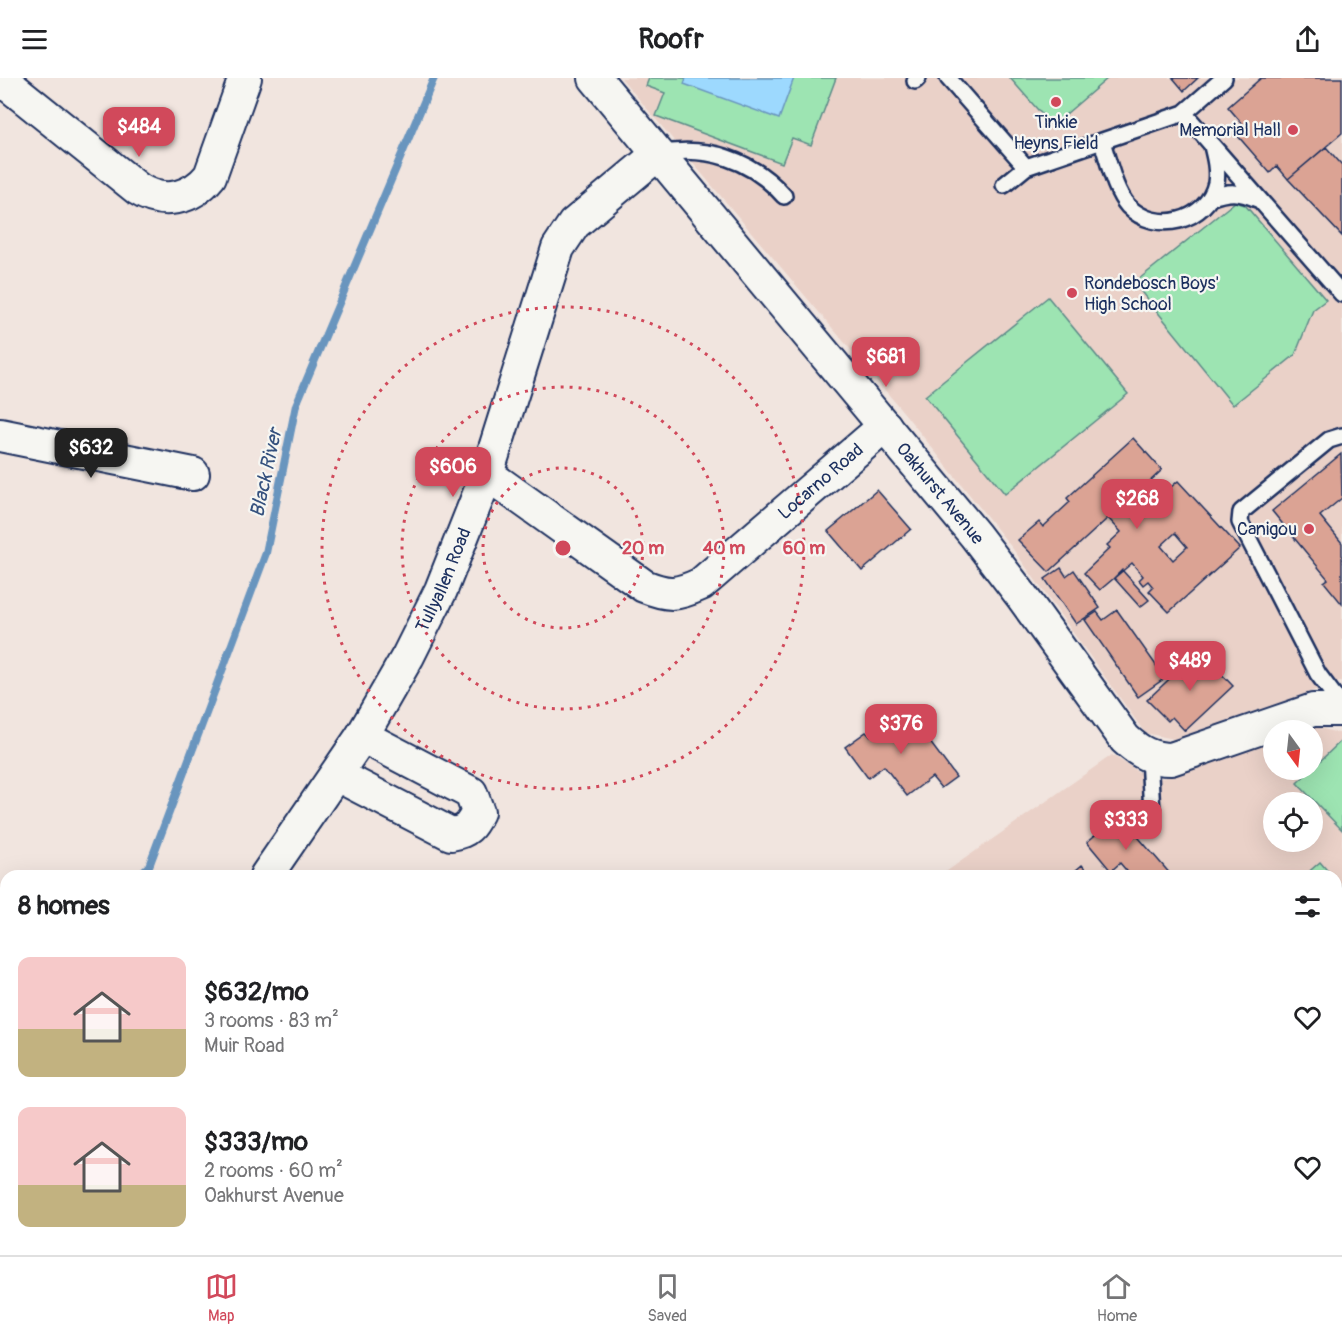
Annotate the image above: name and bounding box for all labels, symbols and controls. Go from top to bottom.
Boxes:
icon: menu [18,23,51,56]
text: Roofr [638,23,704,56]
icon: share [1291,23,1324,56]
marker: Tinkie Heyns Field [1049,95,1063,109]
pin: $484 [103,107,175,158]
place label: Tinkie Heyns Field [1013,111,1099,155]
text: $484 [117,114,161,139]
place label: Memorial Hall [1179,119,1281,142]
marker: Memorial Hall [1286,123,1300,137]
place label: Rondebosch Boys' High School [1084,272,1219,316]
marker: Rondebosch Boys' High School [1065,286,1079,300]
pin: $681 [850,337,922,388]
text: $681 [866,344,906,369]
water label: Black River [244,424,288,520]
pin: $632 [55,428,127,479]
text: $632 [69,435,113,460]
street label: Oakhurst Avenue [891,437,989,549]
street label: Locarno Road [773,438,868,524]
pin: $606 [417,447,489,498]
text: $606 [429,454,477,479]
pin: $268 [1101,479,1173,530]
text: $268 [1115,486,1159,511]
place label: Canigou [1237,518,1297,541]
marker: Canigou [1302,522,1316,536]
street label: Tullyallen Road [410,524,476,636]
text: 20 m [622,537,664,560]
text: 40 m [703,537,745,560]
text: 60 m [783,537,825,560]
centre of rings [553,538,573,558]
pin: $489 [1154,641,1226,692]
text: $489 [1169,648,1211,673]
pin: $376 [865,704,937,755]
text: $376 [879,711,923,736]
north arrow [1263,720,1323,780]
map controls [1263,720,1323,852]
button: locate [1263,792,1323,852]
pin: $333 [1090,800,1162,851]
text: $333 [1104,807,1148,832]
text: 8 homes [18,890,110,922]
icon: filters [1291,890,1324,923]
text: $632/mo [204,976,309,1008]
icon: home [66,981,138,1053]
icon: heart [1291,1001,1324,1034]
text: 3 rooms · 83 m² [204,1008,339,1033]
text: Muir Road [204,1033,285,1058]
text: $333/mo [204,1126,308,1158]
icon: home [66,1131,138,1203]
icon: heart [1291,1151,1324,1184]
text: 2 rooms · 60 m² [204,1158,343,1183]
text: Oakhurst Avenue [204,1183,344,1208]
tab: Map [205,1270,238,1326]
tab: Saved [647,1270,687,1326]
tab: Home [1097,1270,1137,1326]

